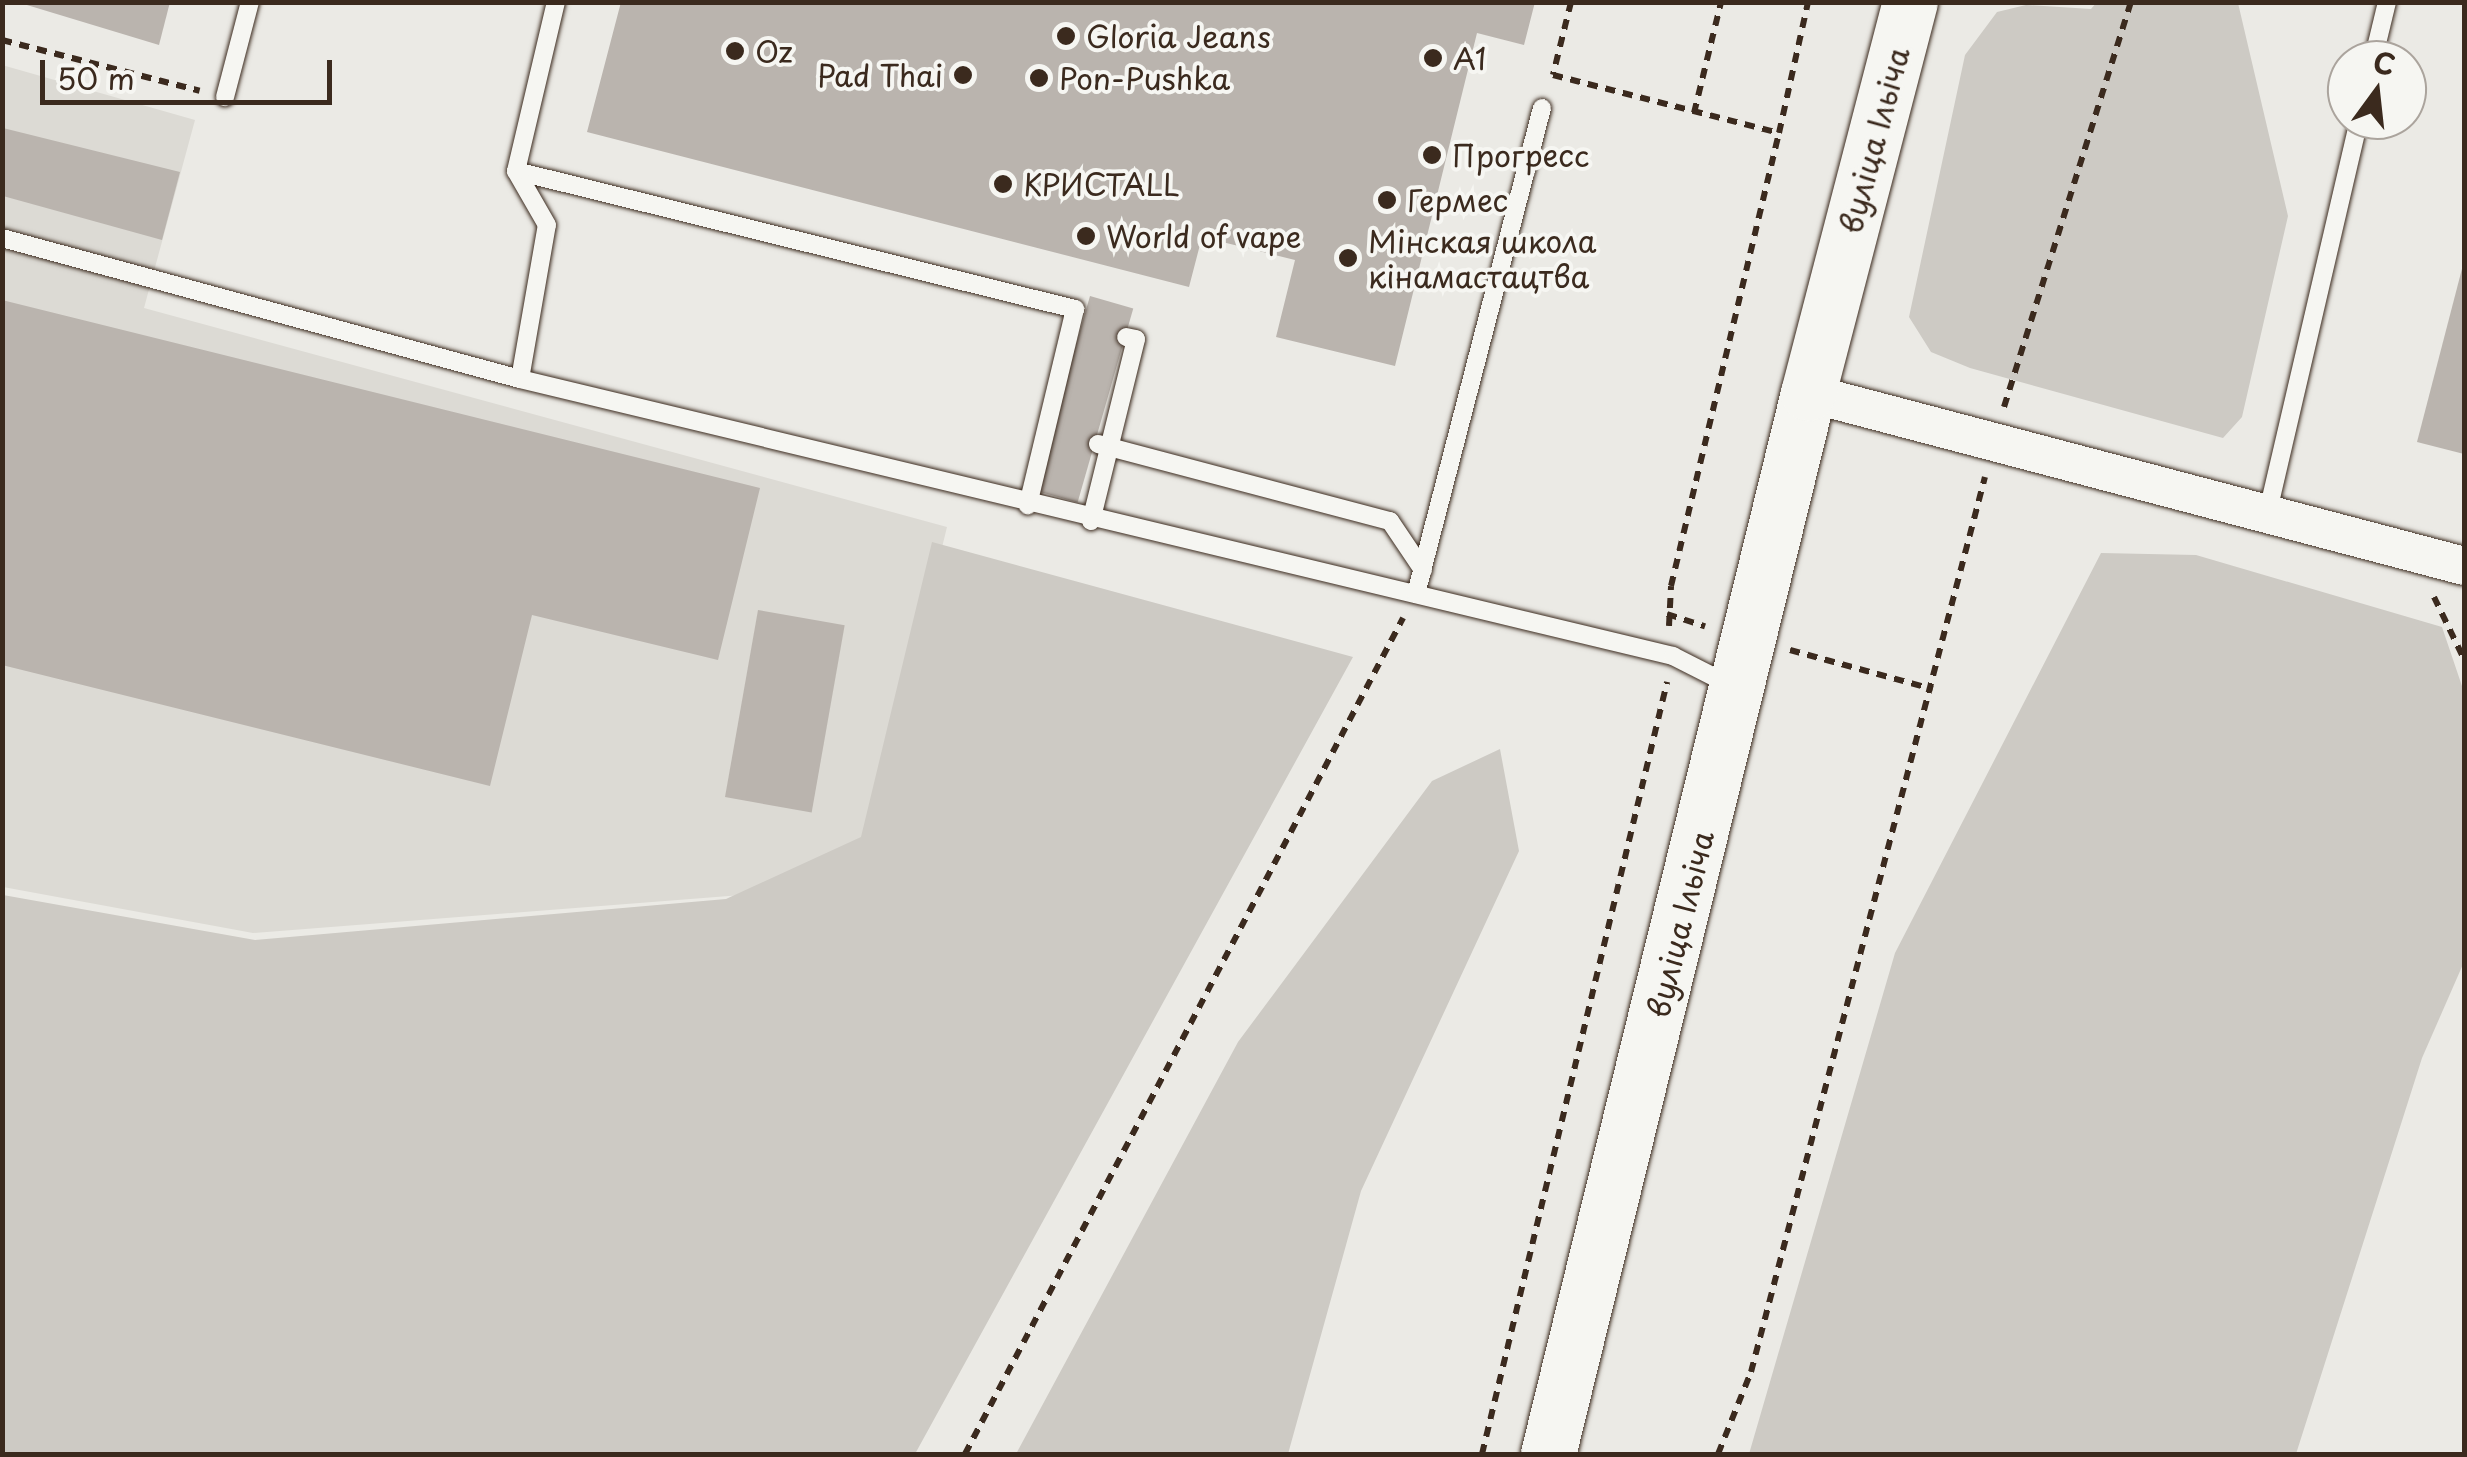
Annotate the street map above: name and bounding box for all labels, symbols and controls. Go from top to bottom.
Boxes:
place label: Gloria Jeans [1086,18,1268,54]
marker: Gloria Jeans [1055,25,1077,47]
place label: Oz [755,33,793,69]
text: С [2369,39,2400,86]
scale bar [45,40,338,102]
marker: Oz [724,40,746,62]
place label: A1 [1453,40,1486,76]
north arrow [2327,40,2427,140]
street label: вуліца Ільіча [1832,43,1916,237]
marker: A1 [1422,47,1444,69]
text: 50 m [57,55,135,100]
place label: Pad Thai [817,57,943,93]
place label: Pon-Pushka [1059,60,1230,96]
marker: Pad Thai [952,64,974,86]
marker: Pon-Pushka [1028,67,1050,89]
place label: Прогресс [1452,137,1590,173]
marker: Прогресс [1421,144,1443,166]
place label: КРИСТАLL [1023,166,1180,202]
marker: КРИСТАLL [992,173,1014,195]
place label: Гермес [1407,182,1508,218]
marker: Гермес [1376,189,1398,211]
place label: World of vape [1106,218,1306,254]
place label: Мінская школа кінамастацтва [1368,223,1597,294]
marker: World of vape [1075,225,1097,247]
marker: Мінская школа кінамастацтва [1337,247,1359,269]
street label: вуліца Ільіча [1639,827,1721,1021]

